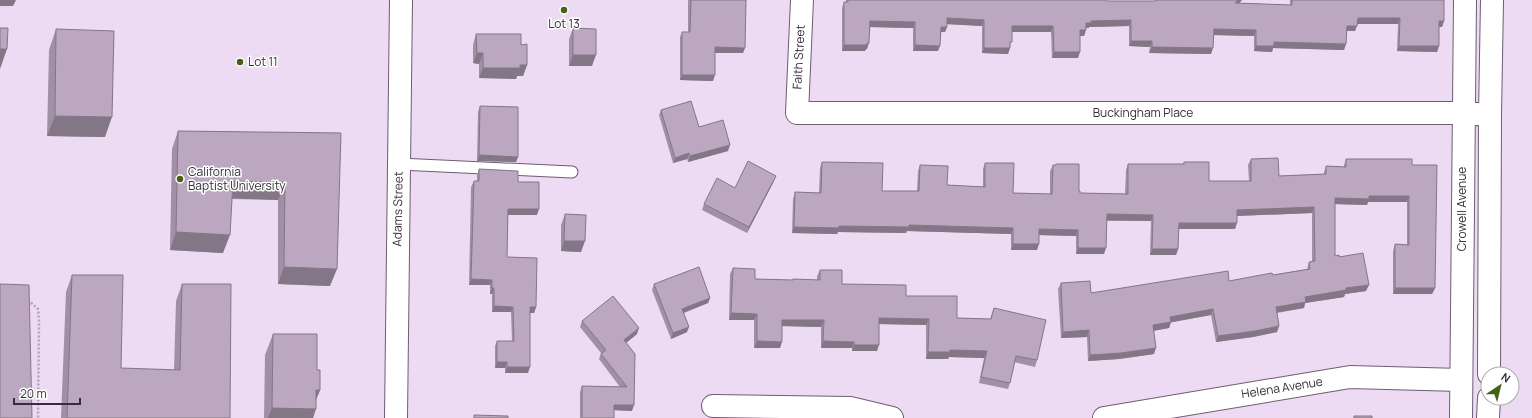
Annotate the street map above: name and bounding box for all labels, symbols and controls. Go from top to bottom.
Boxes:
marker: Lot 13 [559,5,569,15]
place label: Lot 13 [548,15,580,32]
street label: Faith Street [788,24,809,90]
place label: Lot 11 [248,53,278,70]
marker: Lot 11 [235,57,245,67]
street label: Buckingham Place [1093,104,1193,121]
place label: California Baptist University [188,163,286,194]
street label: Crowell Avenue [1453,167,1470,251]
street label: Adams Street [388,171,407,247]
marker: California Baptist University [175,174,185,184]
north arrow [1480,366,1520,406]
text: N [1498,369,1514,386]
street label: Helena Avenue [1240,373,1324,402]
scale bar [14,380,80,406]
text: 20 m [20,385,47,402]

